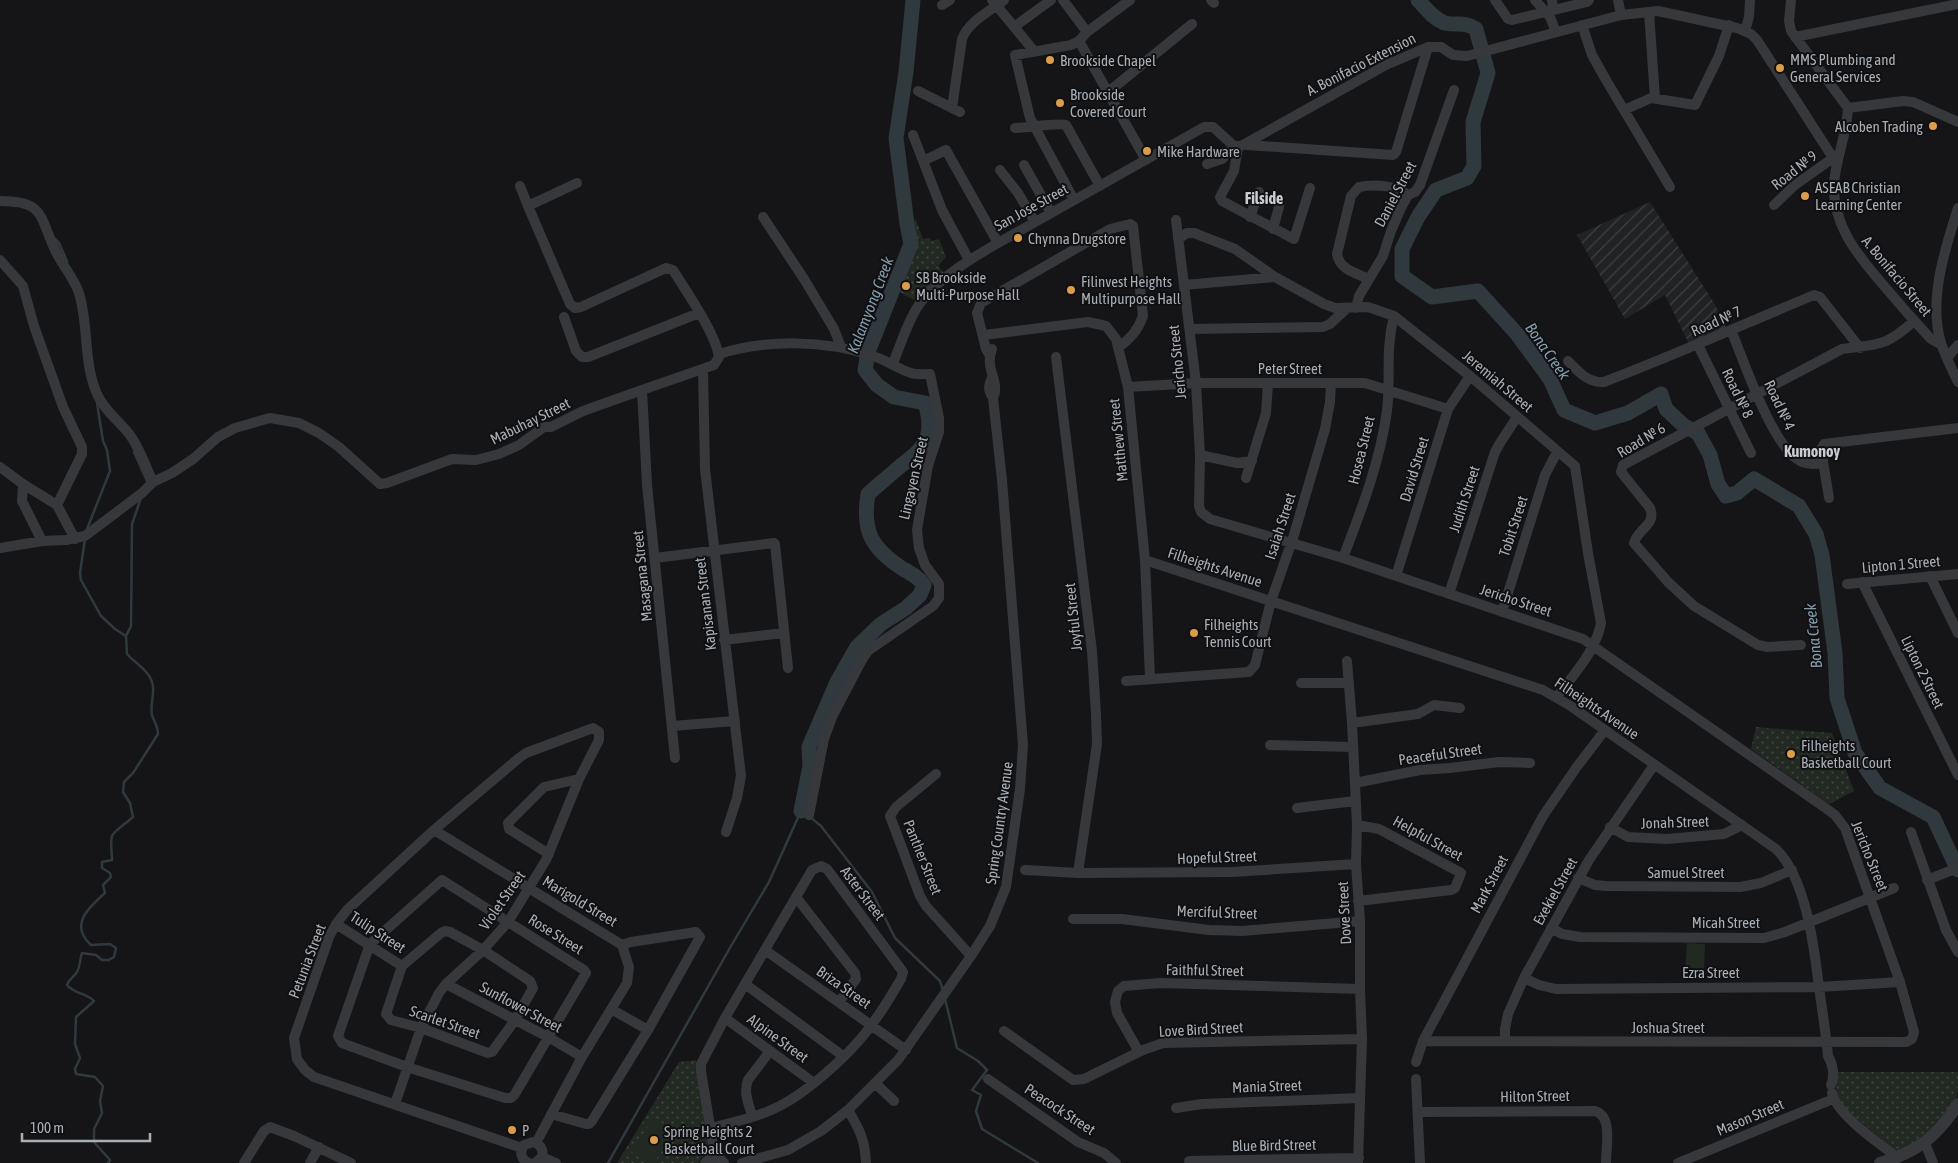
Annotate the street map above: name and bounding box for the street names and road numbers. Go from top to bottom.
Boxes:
street label: A. Bonifacio Extension [1304,29,1418,99]
street label: Road № 9 [1768,147,1820,193]
street label: Daniel Street [1371,158,1419,230]
street label: San Jose Street [991,180,1071,234]
street label: A. Bonifacio Street [1859,233,1935,319]
street label: Road № 7 [1688,302,1744,340]
street label: Jericho Street [1165,324,1189,400]
street label: Jeremiah Street [1459,347,1537,415]
street label: Peter Street [1258,360,1322,377]
street label: Road № 8 [1719,365,1757,421]
street label: Road № 4 [1761,377,1799,433]
street label: Mabuhay Street [487,394,573,448]
street label: Matthew Street [1105,398,1131,482]
street label: Hosea Street [1344,414,1378,486]
street label: Road № 6 [1614,419,1668,461]
street label: David Street [1396,434,1432,504]
street label: Lingayen Street [895,435,931,521]
street label: Judith Street [1445,463,1483,535]
street label: Isaiah Street [1261,491,1299,561]
street label: Tobit Street [1495,494,1531,558]
street label: Masagana Street [629,530,655,622]
street label: Filheights Avenue [1166,544,1264,590]
street label: Lipton 1 Street [1861,552,1941,576]
street label: Kapisanan Street [691,557,719,651]
street label: Jericho Street [1478,580,1554,620]
street label: Joyful Street [1061,582,1085,652]
street label: Lipton 2 Street [1898,633,1948,711]
street label: Filheights Avenue [1552,674,1643,743]
street label: Peaceful Street [1397,740,1483,768]
street label: Spring Country Avenue [982,760,1016,886]
street label: Helpful Street [1390,812,1466,864]
street label: Jonah Street [1641,812,1709,832]
street label: Panther Street [900,817,946,897]
street label: Jericho Street [1848,818,1892,894]
street label: Hopeful Street [1177,847,1257,867]
street label: Mark Street [1467,852,1511,916]
street label: Exekiel Street [1530,854,1580,928]
street label: Aster Street [837,863,889,923]
street label: Samuel Street [1647,864,1725,881]
street label: Violet Street [476,867,528,933]
street label: Marigold Street [540,872,620,930]
street label: Dove Street [1334,881,1354,945]
street label: Merciful Street [1176,902,1258,922]
street label: Tulip Street [347,908,409,956]
street label: Rose Street [525,910,587,958]
street label: Micah Street [1692,914,1760,931]
street label: Petunia Street [285,921,329,1001]
street label: Faithful Street [1166,961,1244,979]
street label: Briza Street [814,962,874,1012]
street label: Ezra Street [1682,964,1740,981]
street label: Sunflower Street [477,978,565,1036]
street label: Scarlet Street [408,1002,482,1042]
street label: Alpine Street [744,1010,812,1066]
street label: Love Bird Street [1158,1018,1244,1040]
street label: Joshua Street [1631,1019,1705,1036]
street label: Mania Street [1232,1076,1302,1096]
street label: Peacock Street [1022,1080,1098,1138]
street label: Hilton Street [1500,1087,1570,1105]
street label: Mason Street [1714,1095,1786,1139]
street label: Blue Bird Street [1232,1136,1316,1154]

